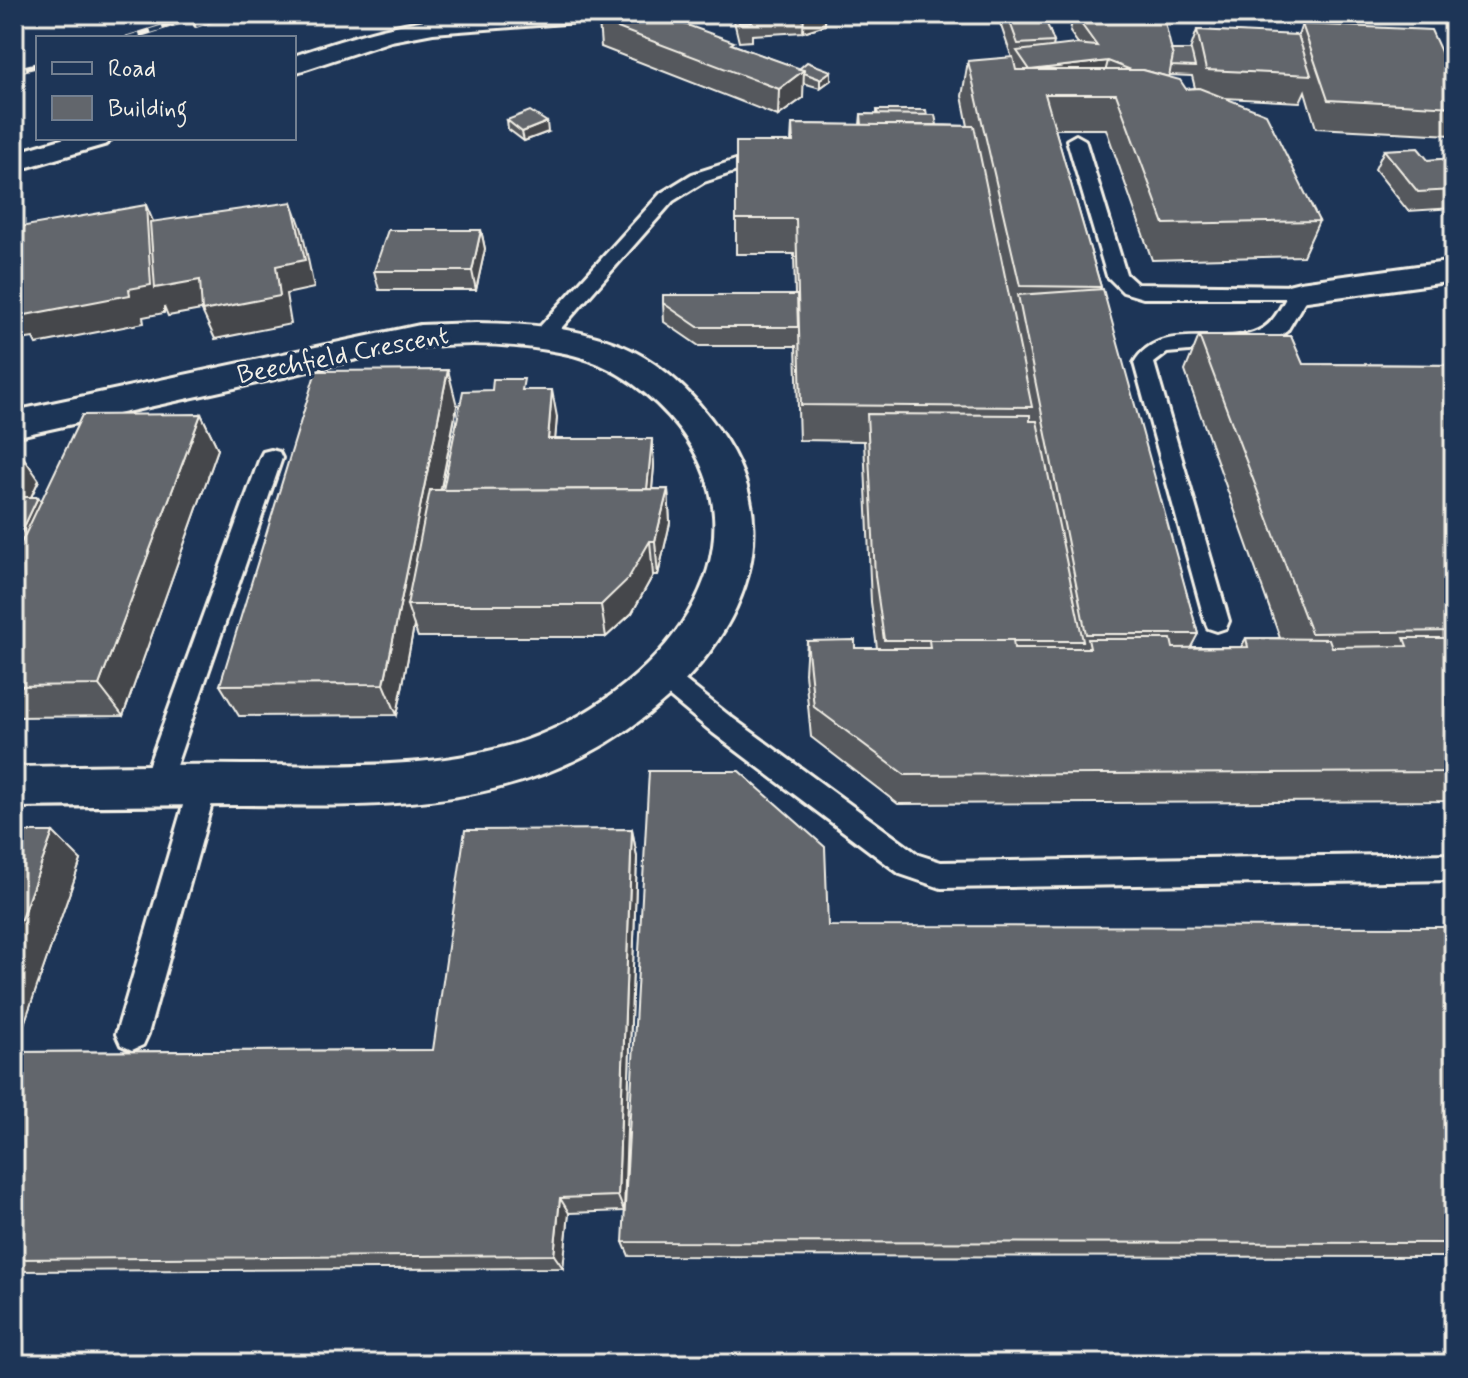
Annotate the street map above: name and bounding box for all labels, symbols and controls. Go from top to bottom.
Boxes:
legend [36,36,296,140]
text: Road [108,54,156,85]
text: Building [108,94,188,128]
street label: Beechfield Crescent [234,319,452,393]

